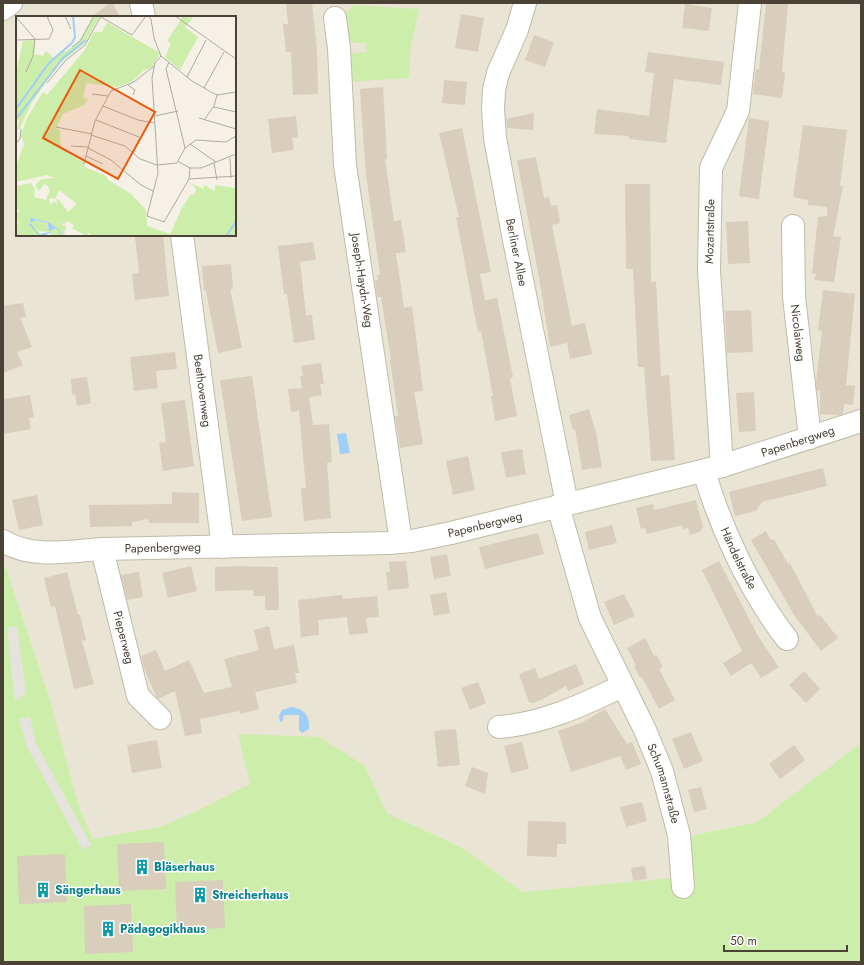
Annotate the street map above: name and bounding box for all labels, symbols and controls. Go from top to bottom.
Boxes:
inset map [16,16,236,236]
street label: Mozartstraße [700,199,719,264]
street label: Berliner Allee [501,217,532,288]
street label: Joseph-Haydn-Weg [346,230,378,329]
street label: Nicolaiweg [786,303,810,362]
street label: Beethovenweg [189,353,216,428]
street label: Papenbergweg [759,421,837,462]
street label: Papenbergweg [446,507,524,542]
street label: Händelstraße [716,524,761,593]
street label: Papenbergweg [125,538,201,558]
street label: Pieperweg [108,609,139,666]
street label: Schumannstraße [642,740,685,826]
building icon: Bläserhaus [133,858,151,876]
place label: Bläserhaus [154,858,215,876]
building icon: Sängerhaus [34,881,52,899]
place label: Sängerhaus [55,881,121,899]
building icon: Streicherhaus [191,886,209,904]
place label: Streicherhaus [212,886,289,904]
building icon: Pädagogikhaus [99,920,117,938]
place label: Pädagogikhaus [120,920,206,938]
scale bar [724,927,847,953]
text: 50 m [730,932,757,950]

